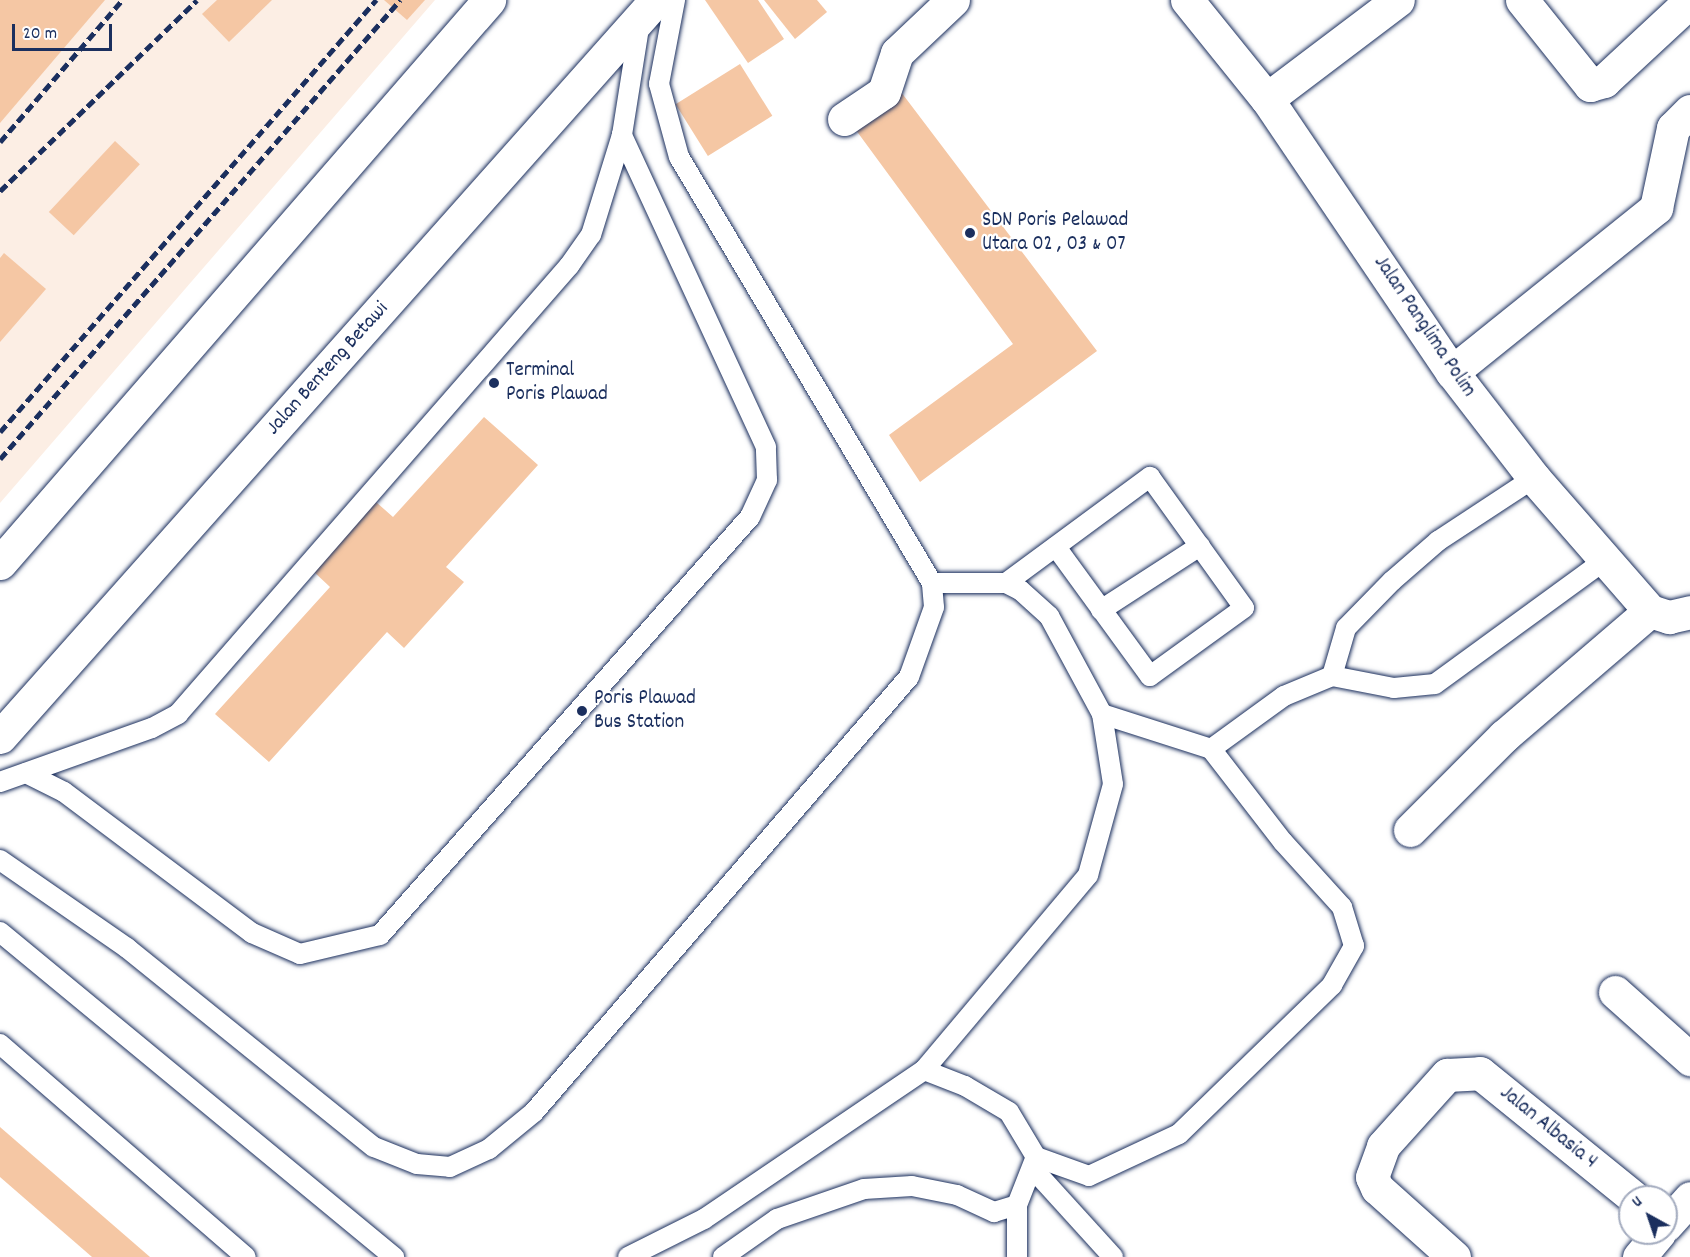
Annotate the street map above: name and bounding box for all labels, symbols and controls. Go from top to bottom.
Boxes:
scale bar [15,12,116,50]
text: 20 m [23,22,57,47]
place label: SDN Poris Pelawad Utara 02 , 03 & 07 [982,208,1128,258]
marker: SDN Poris Pelawad Utara 02 , 03 & 07 [963,226,977,240]
street label: Jalan Panglima Polim [1367,251,1481,403]
street label: Jalan Benteng Betawi [262,297,394,441]
place label: Terminal Poris Plawad [506,358,608,408]
marker: Terminal Poris Plawad [487,376,501,390]
place label: Poris Plawad Bus Station [594,686,696,736]
marker: Poris Plawad Bus Station [575,704,589,718]
street label: Jalan Albasia 4 [1494,1081,1602,1175]
north arrow [1618,1185,1678,1245]
text: U [1627,1191,1648,1214]

